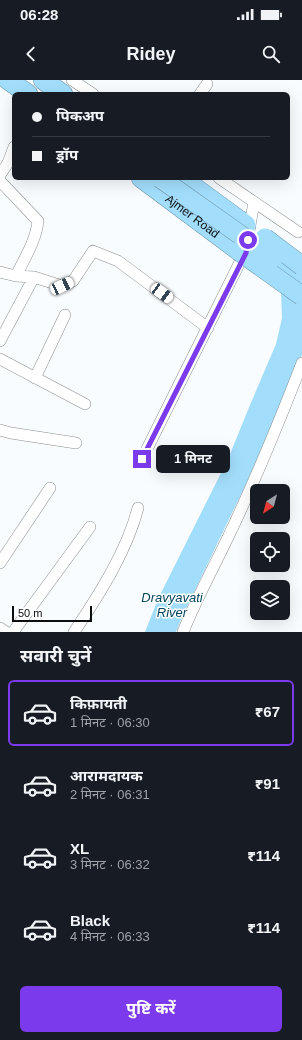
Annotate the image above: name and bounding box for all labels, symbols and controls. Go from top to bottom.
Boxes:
text: 06:28 [20,6,58,23]
icon: back [20,43,42,65]
icon: search [260,43,282,65]
text: Ridey [126,44,176,64]
text: पिकअप [56,107,104,124]
text: ड्रॉप [56,146,78,163]
street label: Ajmer Road [163,192,222,241]
route start [239,231,257,249]
car [49,275,75,297]
car [149,281,175,305]
callout: 1 मिनट [156,445,230,473]
route end [133,450,151,468]
text: 1 मिनट [174,451,212,466]
north arrow [250,484,290,524]
map controls [250,484,290,620]
button: locate [250,532,290,572]
button: layers [250,580,290,620]
water label: Dravyavati River [141,590,204,620]
scale bar [12,604,92,623]
text: 50 m [18,607,42,619]
text: सवारी चुनें [20,646,91,666]
icon: car [22,695,58,731]
text: किफ़ायती [70,695,127,712]
text: ₹67 [255,703,280,720]
text: 1 मिनट · 06:30 [70,715,150,730]
icon: car [22,767,58,803]
text: आरामदायक [70,767,143,784]
text: ₹91 [255,775,280,792]
text: 2 मिनट · 06:31 [70,787,150,802]
icon: car [22,839,58,875]
text: XL [70,840,89,857]
text: ₹114 [247,847,280,864]
text: 3 मिनट · 06:32 [70,857,150,872]
icon: car [22,911,58,947]
text: Black [70,912,110,929]
text: ₹114 [247,919,280,936]
text: 4 मिनट · 06:33 [70,929,150,944]
button: पुष्टि करें [20,986,282,1032]

